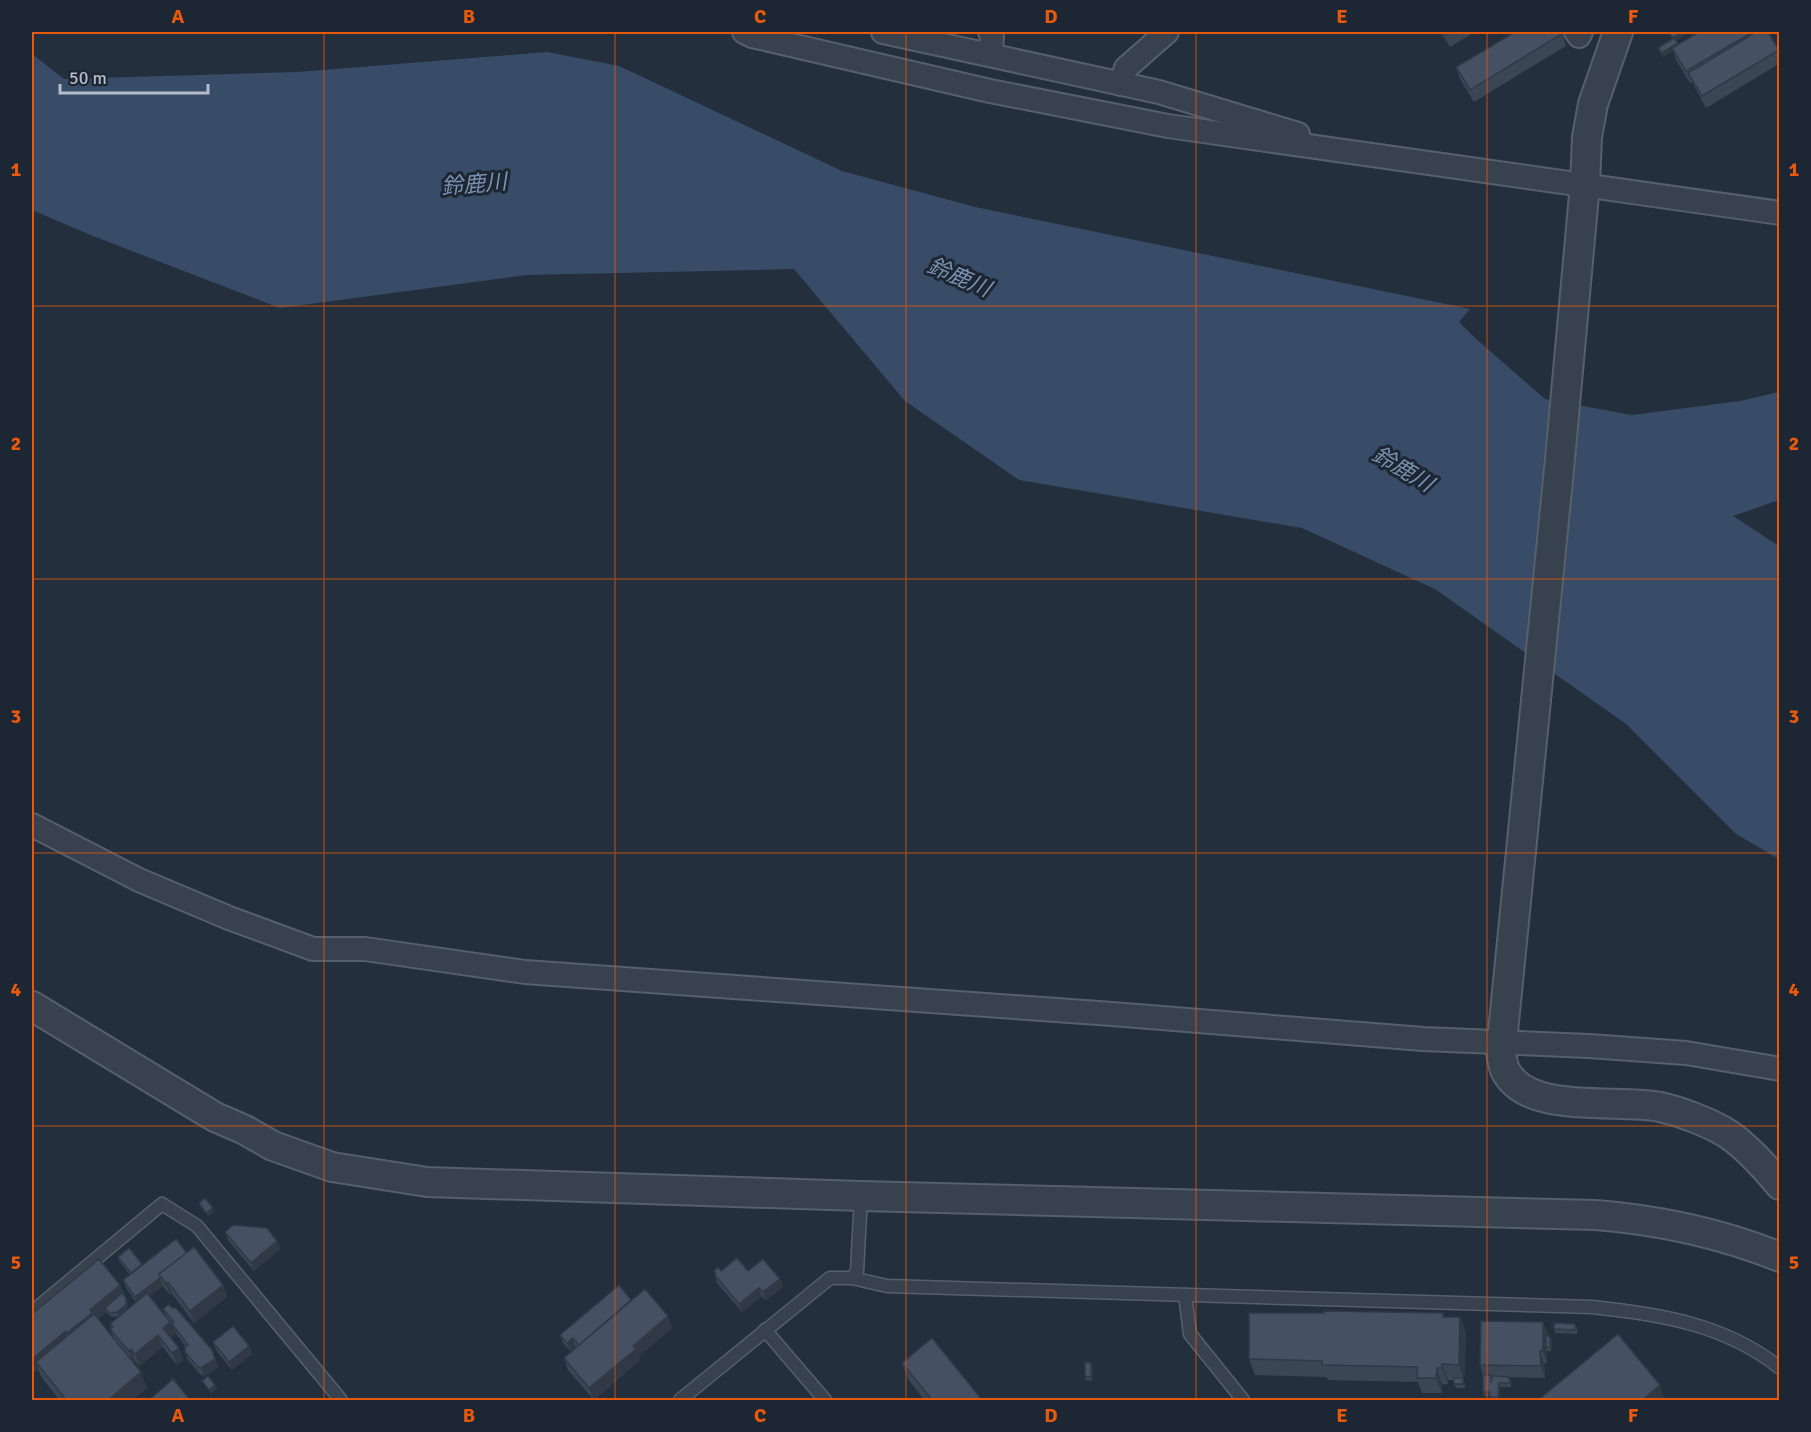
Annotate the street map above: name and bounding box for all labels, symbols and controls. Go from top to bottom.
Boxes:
text: A [172,4,185,29]
text: B [463,4,475,29]
text: C [754,4,766,29]
text: D [1044,4,1058,29]
text: E [1336,4,1348,29]
text: F [1628,4,1639,29]
scale bar [60,57,208,95]
text: 50 m [69,67,107,89]
text: 1 [11,157,22,182]
text: 1 [1789,157,1800,182]
water label: 鈴鹿川 [440,168,510,200]
water label: 鈴鹿川 [923,252,996,303]
text: 2 [11,431,21,456]
text: 2 [1789,431,1799,456]
water label: 鈴鹿川 [1368,440,1440,499]
text: 3 [11,704,21,729]
text: 3 [1789,704,1799,729]
text: 4 [11,977,22,1002]
text: 4 [1789,977,1800,1002]
text: 5 [11,1250,21,1275]
text: 5 [1789,1250,1799,1275]
text: A [172,1403,185,1428]
text: B [463,1403,475,1428]
text: C [754,1403,766,1428]
text: D [1044,1403,1058,1428]
text: E [1336,1403,1348,1428]
text: F [1628,1403,1639,1428]

